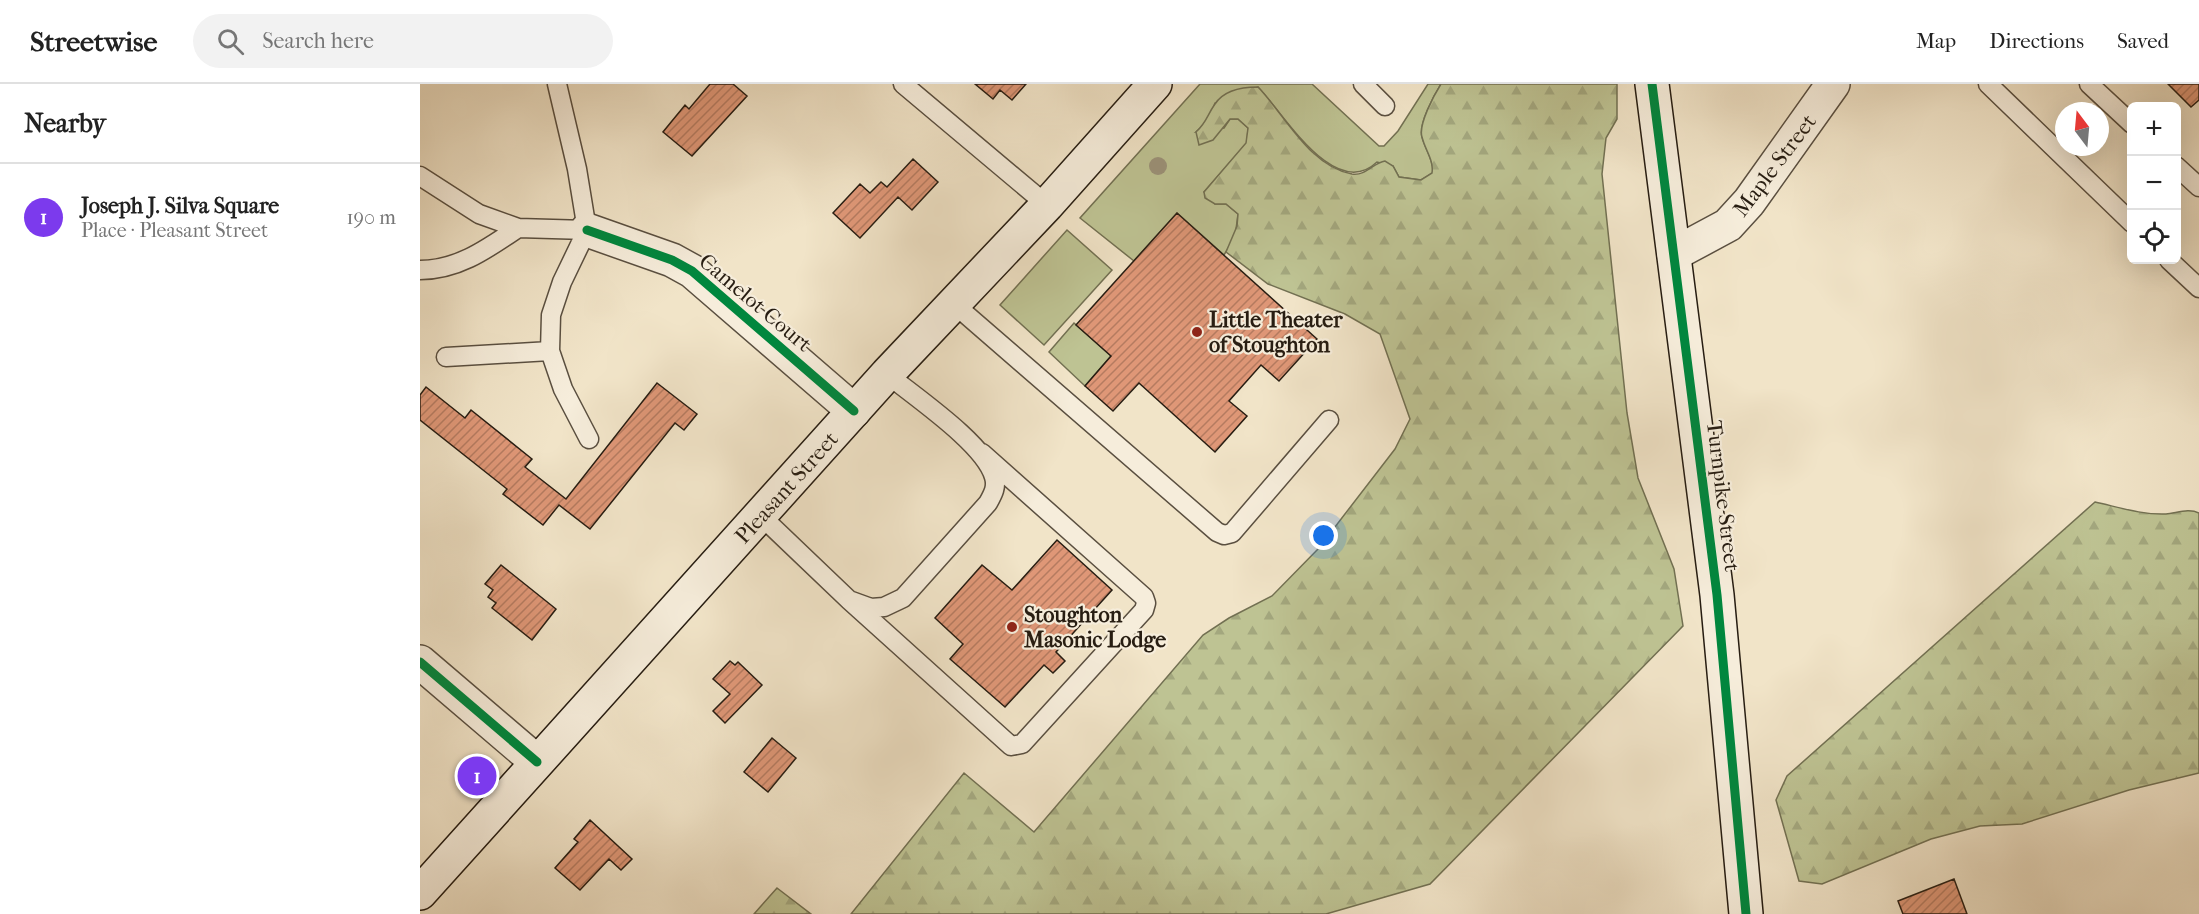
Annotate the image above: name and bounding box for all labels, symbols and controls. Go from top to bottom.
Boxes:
search box [193,14,613,68]
text: Streetwise [30,25,157,58]
icon: search [214,25,247,58]
text: Search here [262,28,374,54]
text: Map [1916,29,1956,53]
text: Directions [1989,29,2084,53]
text: Saved [2117,29,2169,53]
north arrow [2055,102,2109,156]
map controls [2127,102,2181,264]
button: + [2127,102,2181,156]
text: Nearby [24,108,106,139]
street label: Maple Street [1728,109,1822,222]
button: − [2127,156,2181,210]
text: Joseph J. Silva Square [81,193,279,219]
text: 1 [40,206,47,229]
text: 190 m [346,206,396,229]
button: locate [2127,210,2181,264]
text: Place · Pleasant Street [81,219,268,242]
street label: Camelot Court [694,248,817,358]
place label: Little Theater of Stoughton [1209,307,1343,358]
marker: Little Theater of Stoughton [1190,325,1204,339]
street label: Turnpike Street [1701,419,1745,573]
street label: Pleasant Street [730,426,844,549]
your location [1309,521,1338,550]
place label: Stoughton Masonic Lodge [1023,602,1166,653]
marker: Stoughton Masonic Lodge [1005,620,1019,634]
pin: 1 [458,754,496,798]

